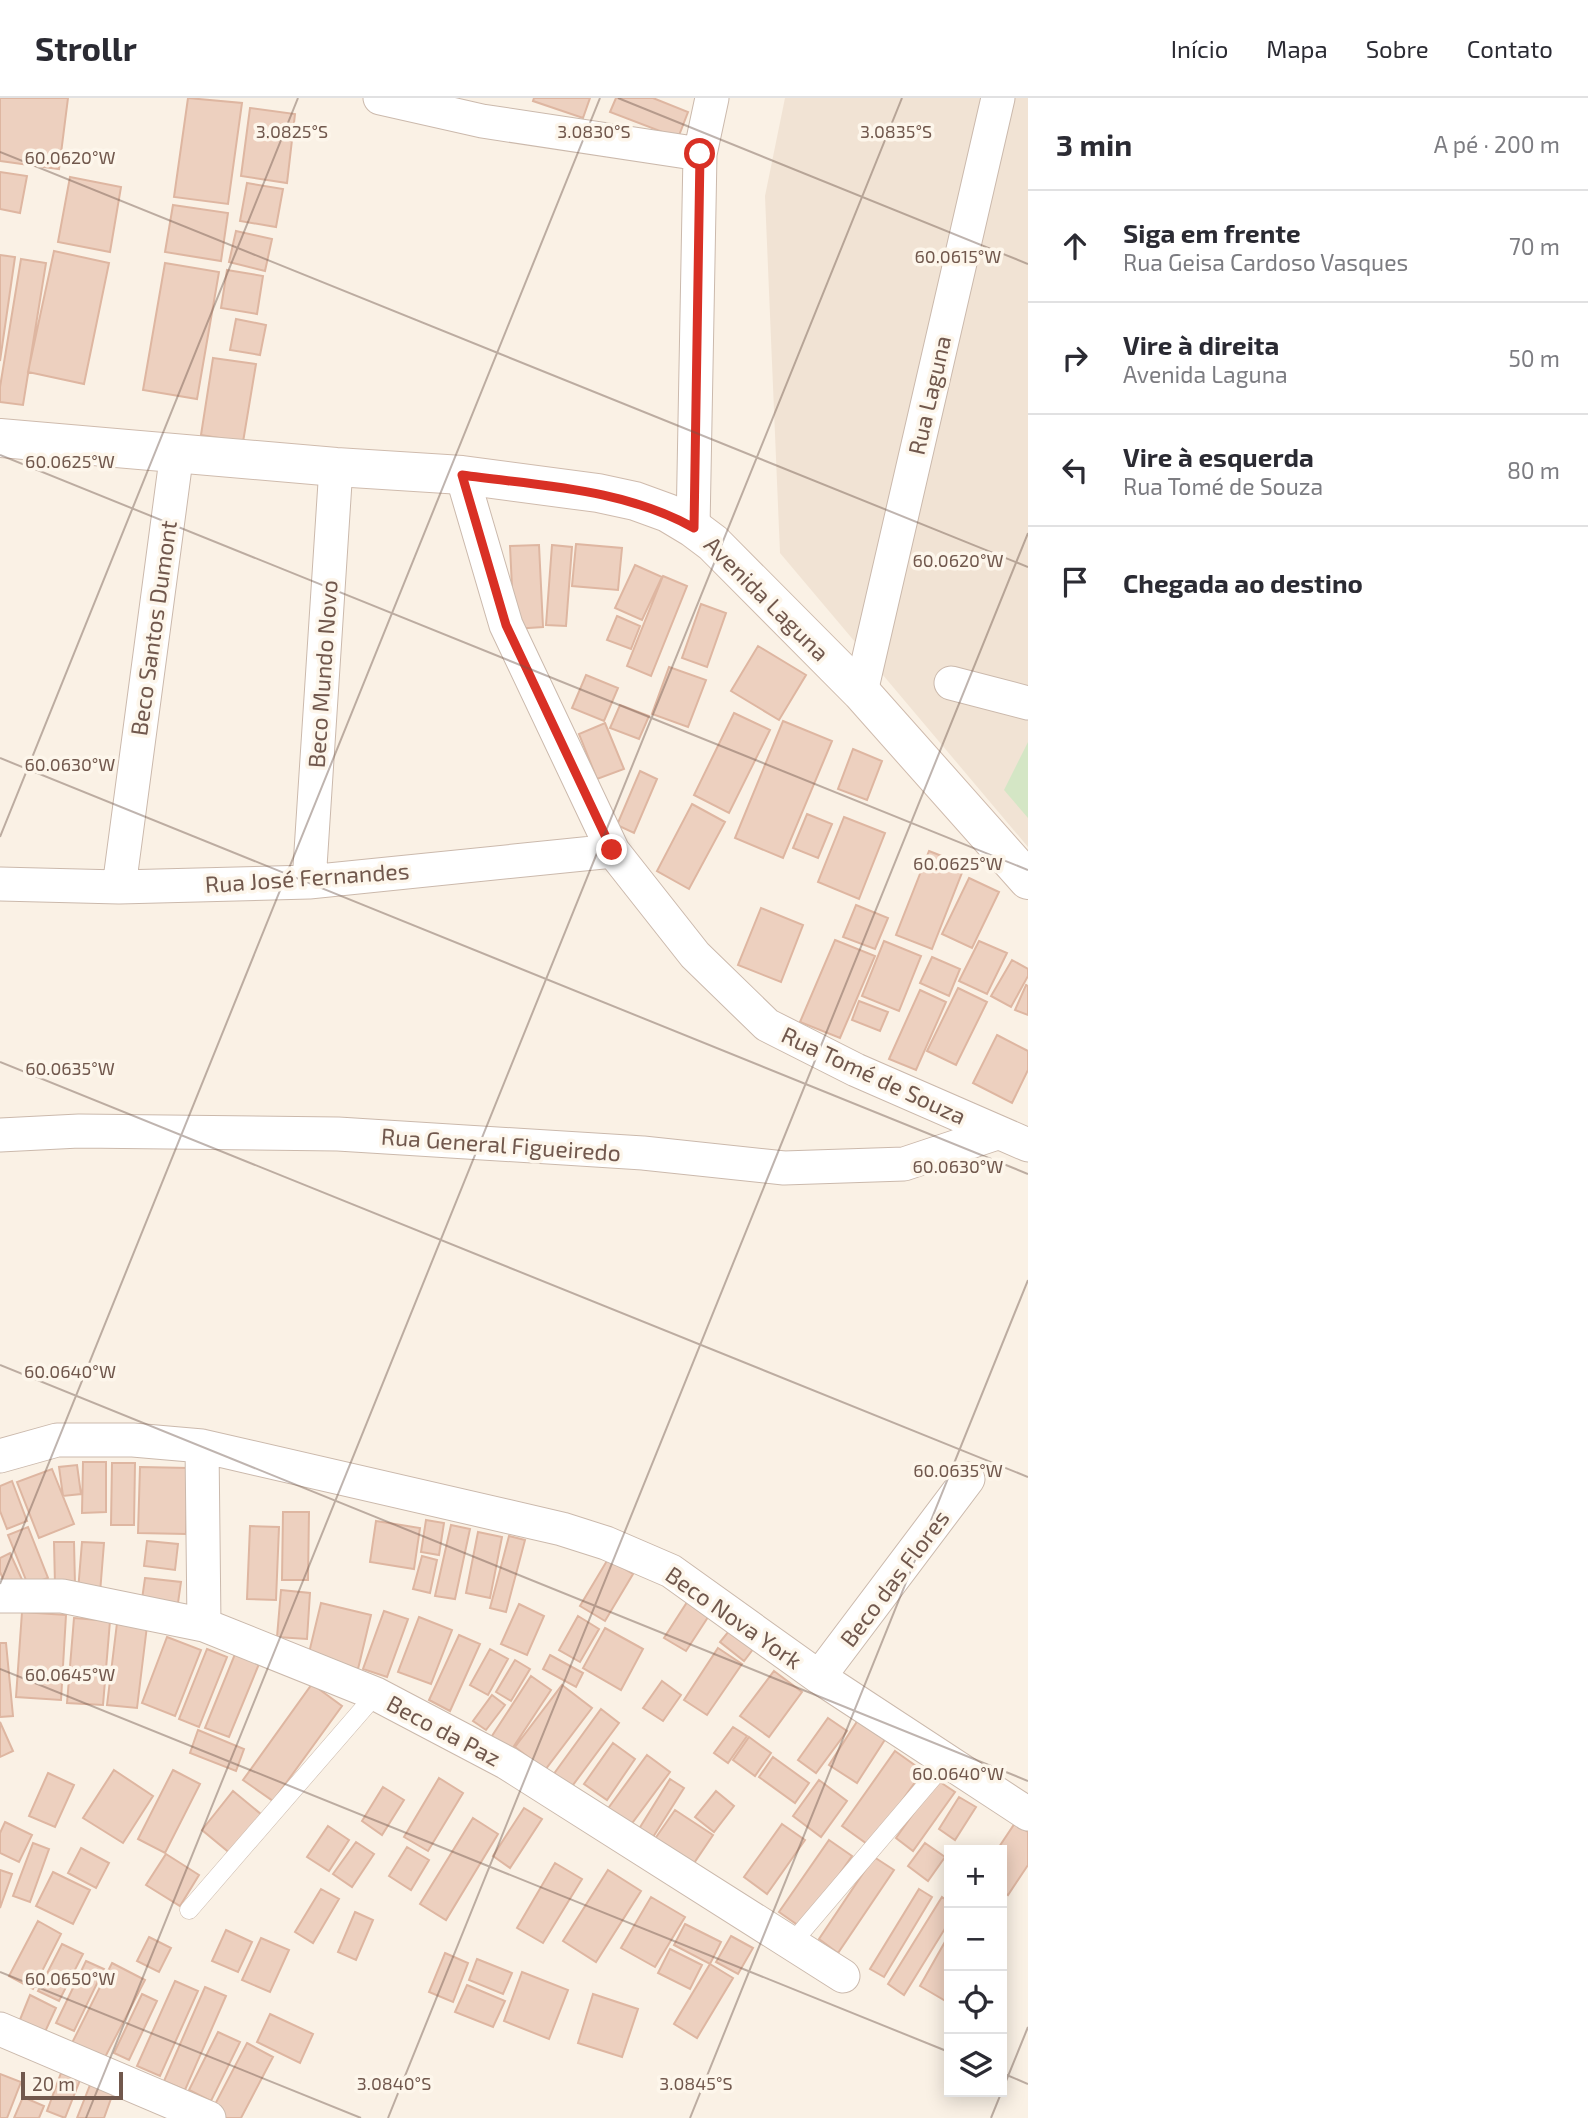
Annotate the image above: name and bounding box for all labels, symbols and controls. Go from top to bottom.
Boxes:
text: Strollr [35,28,137,68]
text: Início [1171,34,1228,63]
text: Mapa [1266,34,1328,63]
text: Sobre [1366,34,1429,63]
text: Contato [1467,34,1553,63]
text: 3.0825°S [256,120,328,142]
text: 3.0830°S [557,120,631,142]
text: 3.0835°S [860,120,932,142]
text: 3 min [1056,126,1132,162]
text: A pé · 200 m [1434,130,1560,158]
route start [684,138,715,169]
text: 60.0620°W [25,146,116,168]
text: Siga em frente [1123,217,1301,248]
icon: ahead [1056,227,1094,265]
text: 70 m [1509,232,1560,260]
text: 60.0615°W [915,245,1001,267]
text: Rua Geisa Cardoso Vasques [1123,248,1408,276]
text: Vire à direita [1123,329,1279,360]
street label: Rua Laguna [902,333,956,457]
icon: right [1056,339,1094,377]
text: 50 m [1509,344,1560,372]
text: Avenida Laguna [1123,360,1288,388]
text: Vire à esquerda [1123,441,1314,472]
text: 60.0625°W [25,450,115,472]
icon: left [1056,451,1094,489]
text: 80 m [1507,456,1560,484]
text: Rua Tomé de Souza [1123,472,1323,500]
street label: Beco Santos Dumont [124,518,182,737]
street label: Avenida Laguna [699,530,835,666]
text: 60.0620°W [913,549,1004,571]
icon: arrive [1056,563,1094,601]
text: Chegada ao destino [1123,567,1363,598]
street label: Beco Mundo Novo [301,579,343,769]
text: 60.0630°W [25,753,115,775]
route end [596,834,627,865]
text: 60.0625°W [913,852,1003,874]
street label: Rua José Fernandes [204,856,410,898]
street label: Rua Tomé de Souza [777,1020,971,1130]
text: 60.0635°W [25,1057,115,1079]
street label: Rua General Figueiredo [380,1122,622,1166]
text: 60.0630°W [913,1155,1003,1177]
text: 60.0640°W [24,1360,116,1382]
text: 60.0635°W [913,1459,1003,1481]
street label: Beco das Flores [834,1504,954,1652]
street label: Beco Nova York [661,1560,808,1674]
text: 60.0645°W [25,1663,115,1685]
street label: Beco da Paz [382,1688,506,1772]
text: 60.0640°W [912,1762,1004,1784]
map controls [944,1845,1007,2097]
button: + [944,1845,1007,1908]
button: − [944,1908,1007,1971]
text: 60.0650°W [25,1967,115,1989]
button: locate [944,1971,1007,2034]
button: layers [944,2034,1007,2097]
scale bar [21,2069,122,2101]
text: 20 m [32,2072,75,2095]
text: 3.0840°S [357,2072,431,2094]
text: 3.0845°S [659,2072,733,2094]

